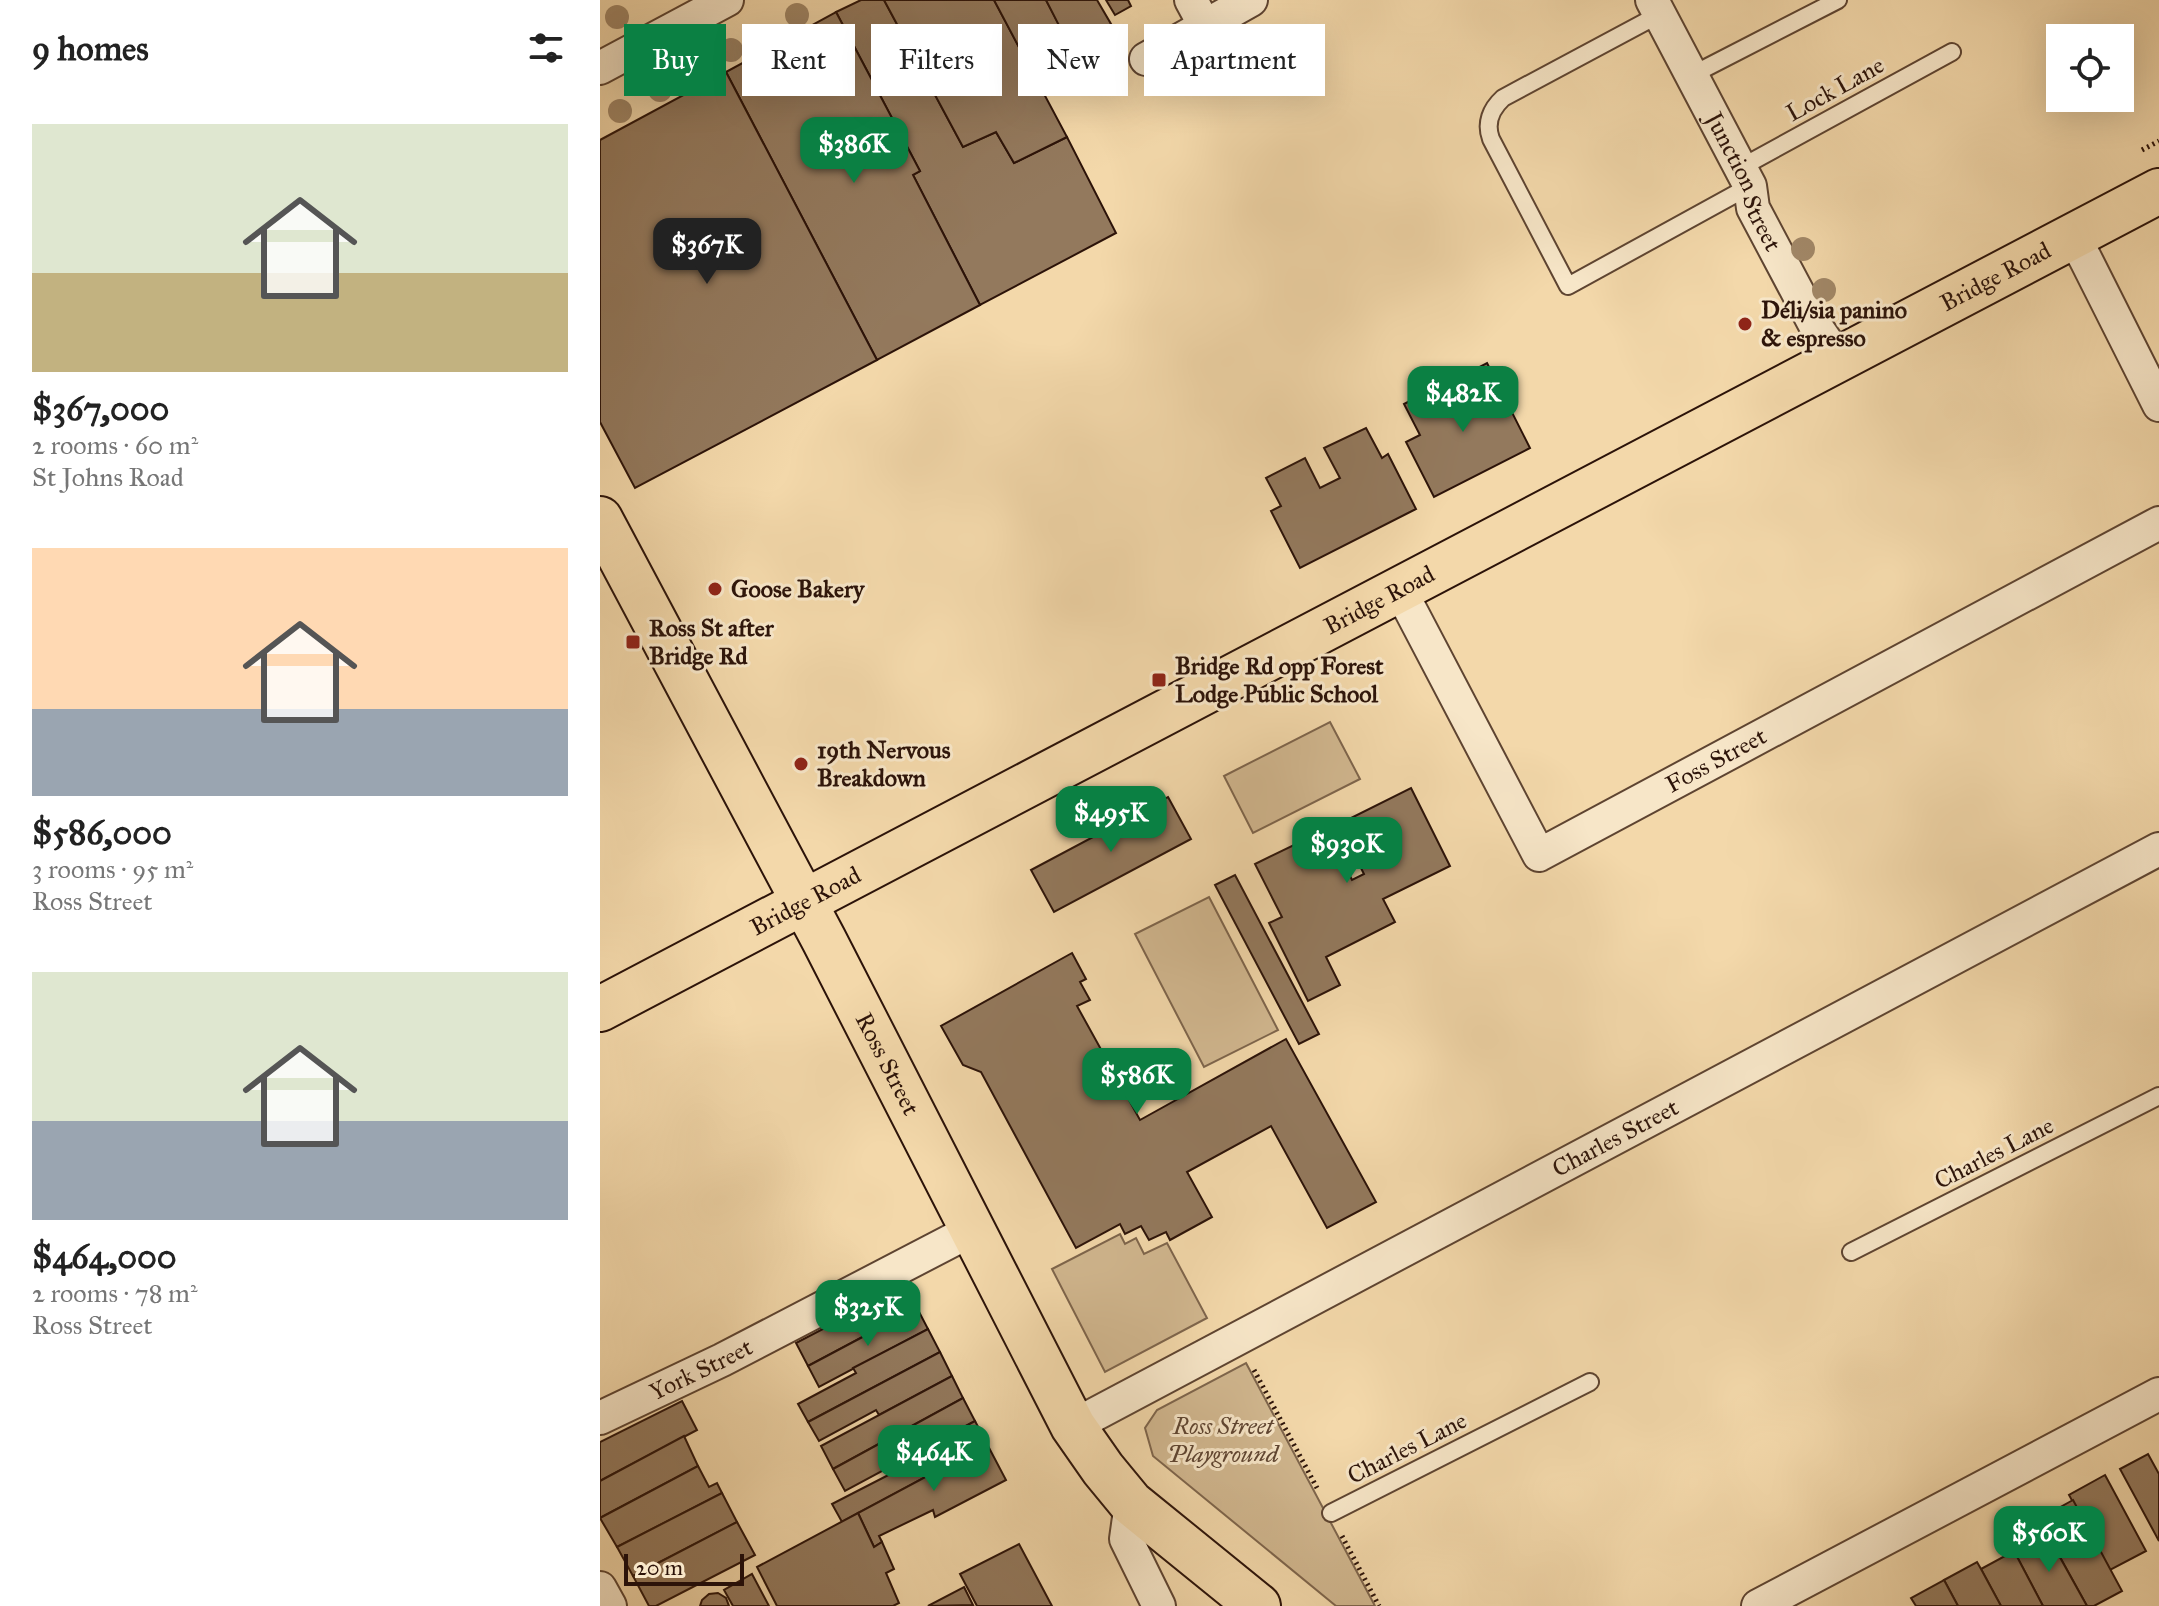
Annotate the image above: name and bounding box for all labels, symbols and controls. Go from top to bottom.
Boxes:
chip: Buy [624,24,726,96]
chip: Rent [742,24,855,96]
chip: Filters [871,24,1002,96]
chip: New [1018,24,1128,96]
chip: Apartment [1144,24,1325,96]
map controls [2046,24,2134,112]
button: locate [2046,24,2134,112]
icon: filters [524,26,568,70]
text: 9 homes [32,28,149,69]
street label: Lock Lane [1781,50,1889,128]
street label: Junction Street [1697,104,1788,257]
pin: $386K [798,117,910,185]
text: $386K [818,127,890,159]
icon: home [228,176,372,320]
pin: $367K [651,218,763,286]
text: $367K [671,228,743,260]
street label: Bridge Road [1935,235,2056,318]
place label: Déli/sia panino & espresso [1761,295,1907,353]
marker: Déli/sia panino & espresso [1736,315,1754,333]
pin: $482K [1407,366,1519,434]
text: $482K [1425,376,1501,408]
text: $367,000 [32,388,169,429]
text: 2 rooms · 60 m² [32,429,198,461]
text: St Johns Road [32,461,184,493]
street label: Bridge Road [1319,559,1440,641]
place label: Goose Bakery [731,574,866,604]
marker: Goose Bakery [706,580,724,598]
icon: home [228,600,372,744]
place label: Ross St after Bridge Rd [649,613,775,671]
marker: Ross St after Bridge Rd [624,633,642,651]
place label: Bridge Rd opp Forest Lodge Public School [1175,651,1384,709]
marker: Bridge Rd opp Forest Lodge Public School [1150,671,1168,689]
street label: Foss Street [1661,721,1772,799]
place label: 19th Nervous Breakdown [817,735,951,793]
marker: 19th Nervous Breakdown [792,755,810,773]
pin: $495K [1055,786,1167,854]
text: $495K [1074,796,1148,828]
text: $586,000 [32,812,172,853]
pin: $930K [1291,817,1403,885]
text: $930K [1310,827,1384,859]
text: 3 rooms · 95 m² [32,853,193,885]
street label: Bridge Road [745,860,866,943]
text: Ross Street [32,885,153,917]
street label: Ross Street [849,1007,926,1121]
icon: home [228,1024,372,1168]
pin: $586K [1081,1048,1193,1116]
text: $586K [1100,1058,1174,1090]
street label: Charles Street [1547,1092,1684,1184]
street label: Charles Lane [1929,1110,2059,1196]
text: $464,000 [32,1236,177,1277]
text: 2 rooms · 78 m² [32,1277,197,1309]
pin: $325K [812,1280,924,1348]
text: $325K [833,1290,903,1322]
text: Ross Street [32,1309,153,1341]
street label: York Street [645,1332,758,1407]
street label: Charles Lane [1342,1405,1472,1491]
park label: Ross Street Playground [1168,1411,1280,1469]
pin: $464K [878,1425,990,1493]
text: $464K [896,1435,972,1467]
pin: $560K [1993,1506,2105,1574]
text: $560K [2012,1516,2086,1548]
scale bar [624,1550,744,1586]
text: 20 m [636,1554,683,1581]

